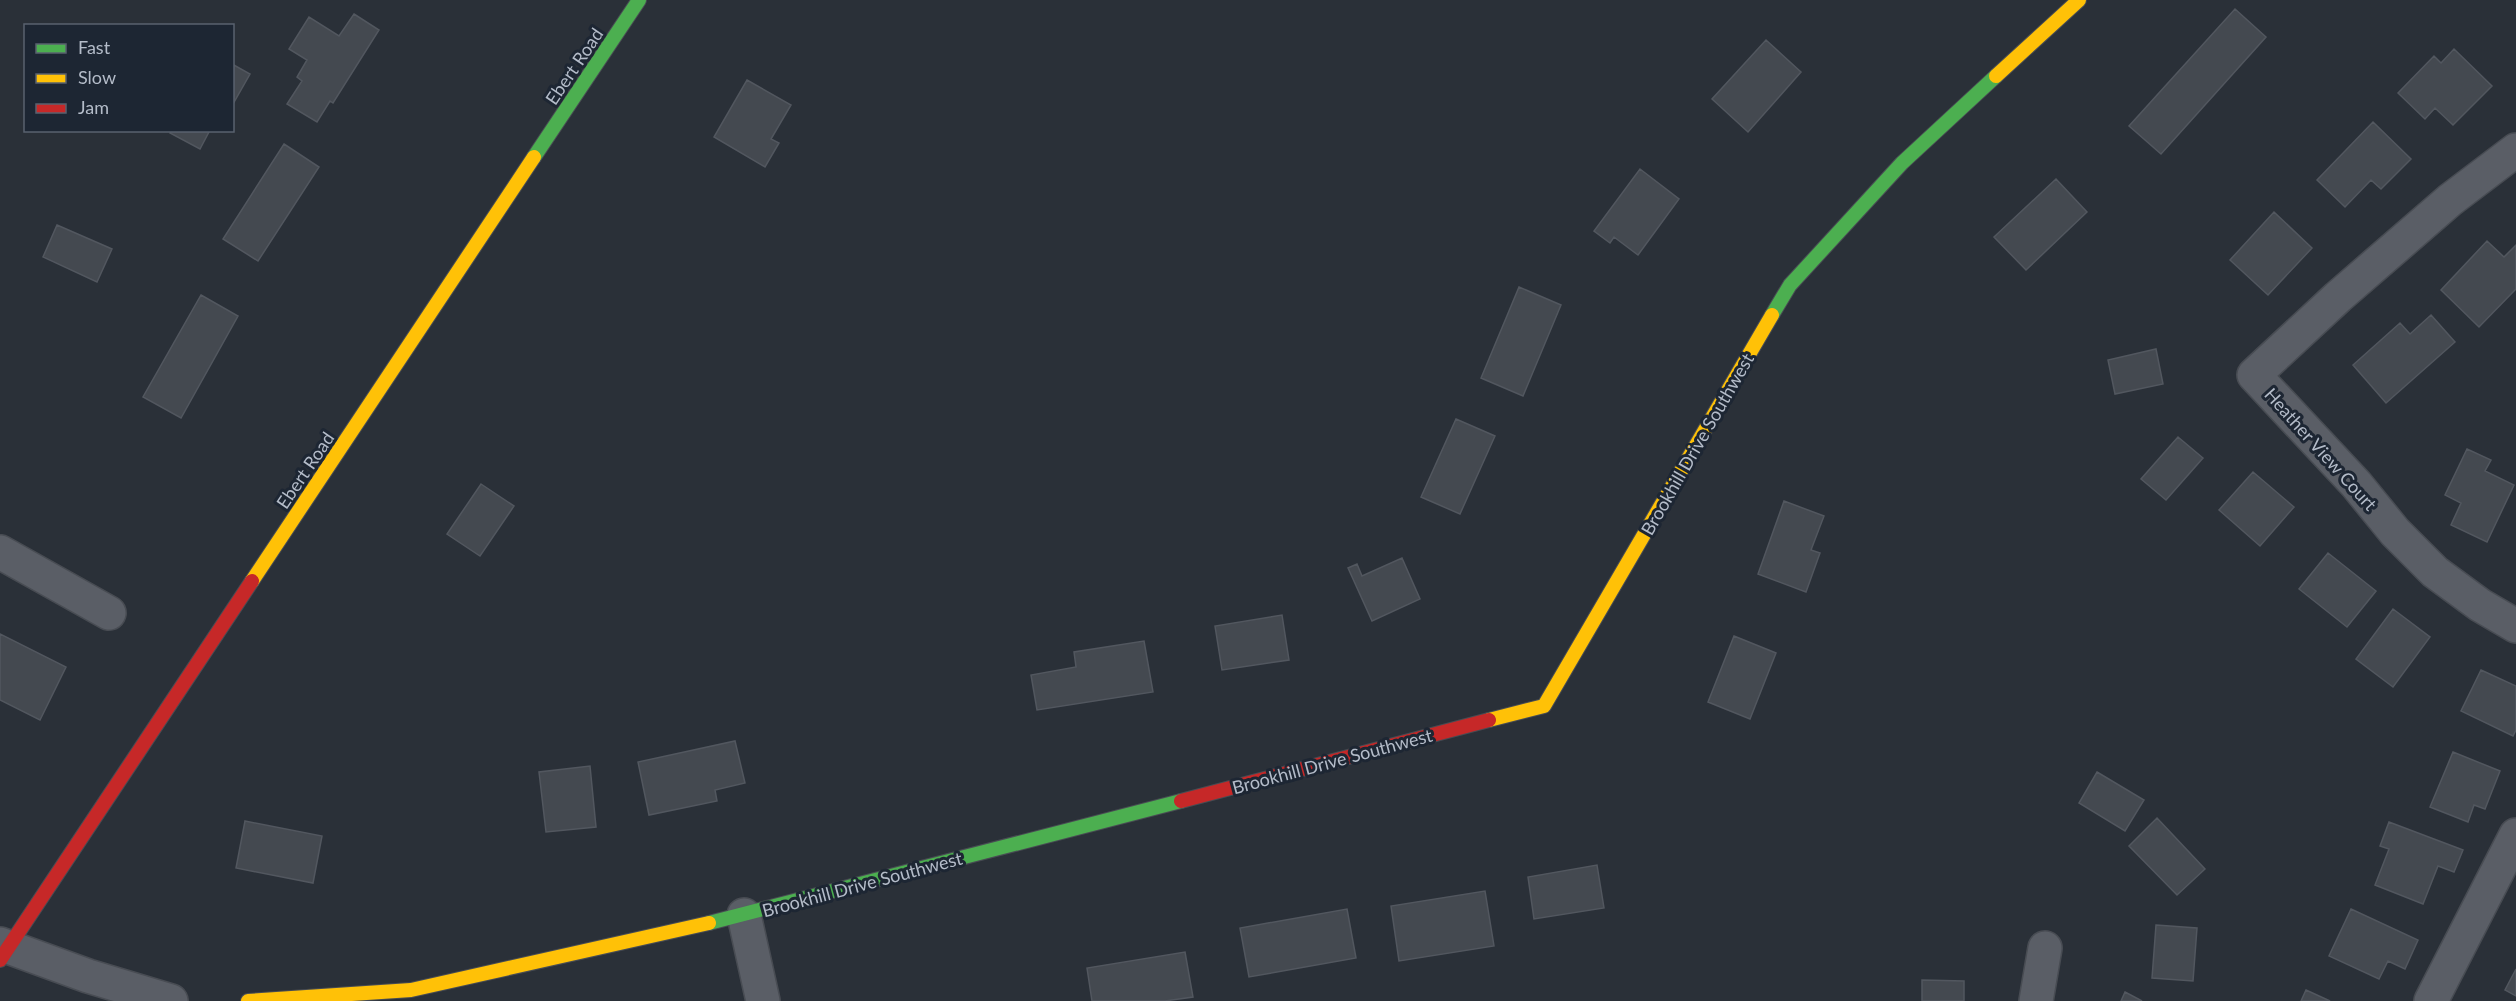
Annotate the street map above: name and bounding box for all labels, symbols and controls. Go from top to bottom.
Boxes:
legend [24,24,234,132]
street label: Ebert Road [540,24,608,108]
text: Fast [78,36,111,58]
text: Slow [78,66,116,88]
text: Jam [78,96,109,118]
street label: Brookhill Drive Southwest [1636,349,1758,539]
street label: Heather View Court [2260,383,2382,515]
street label: Ebert Road [271,428,339,512]
street label: Brookhill Drive Southwest [1229,724,1435,798]
street label: Brookhill Drive Southwest [759,847,965,921]

